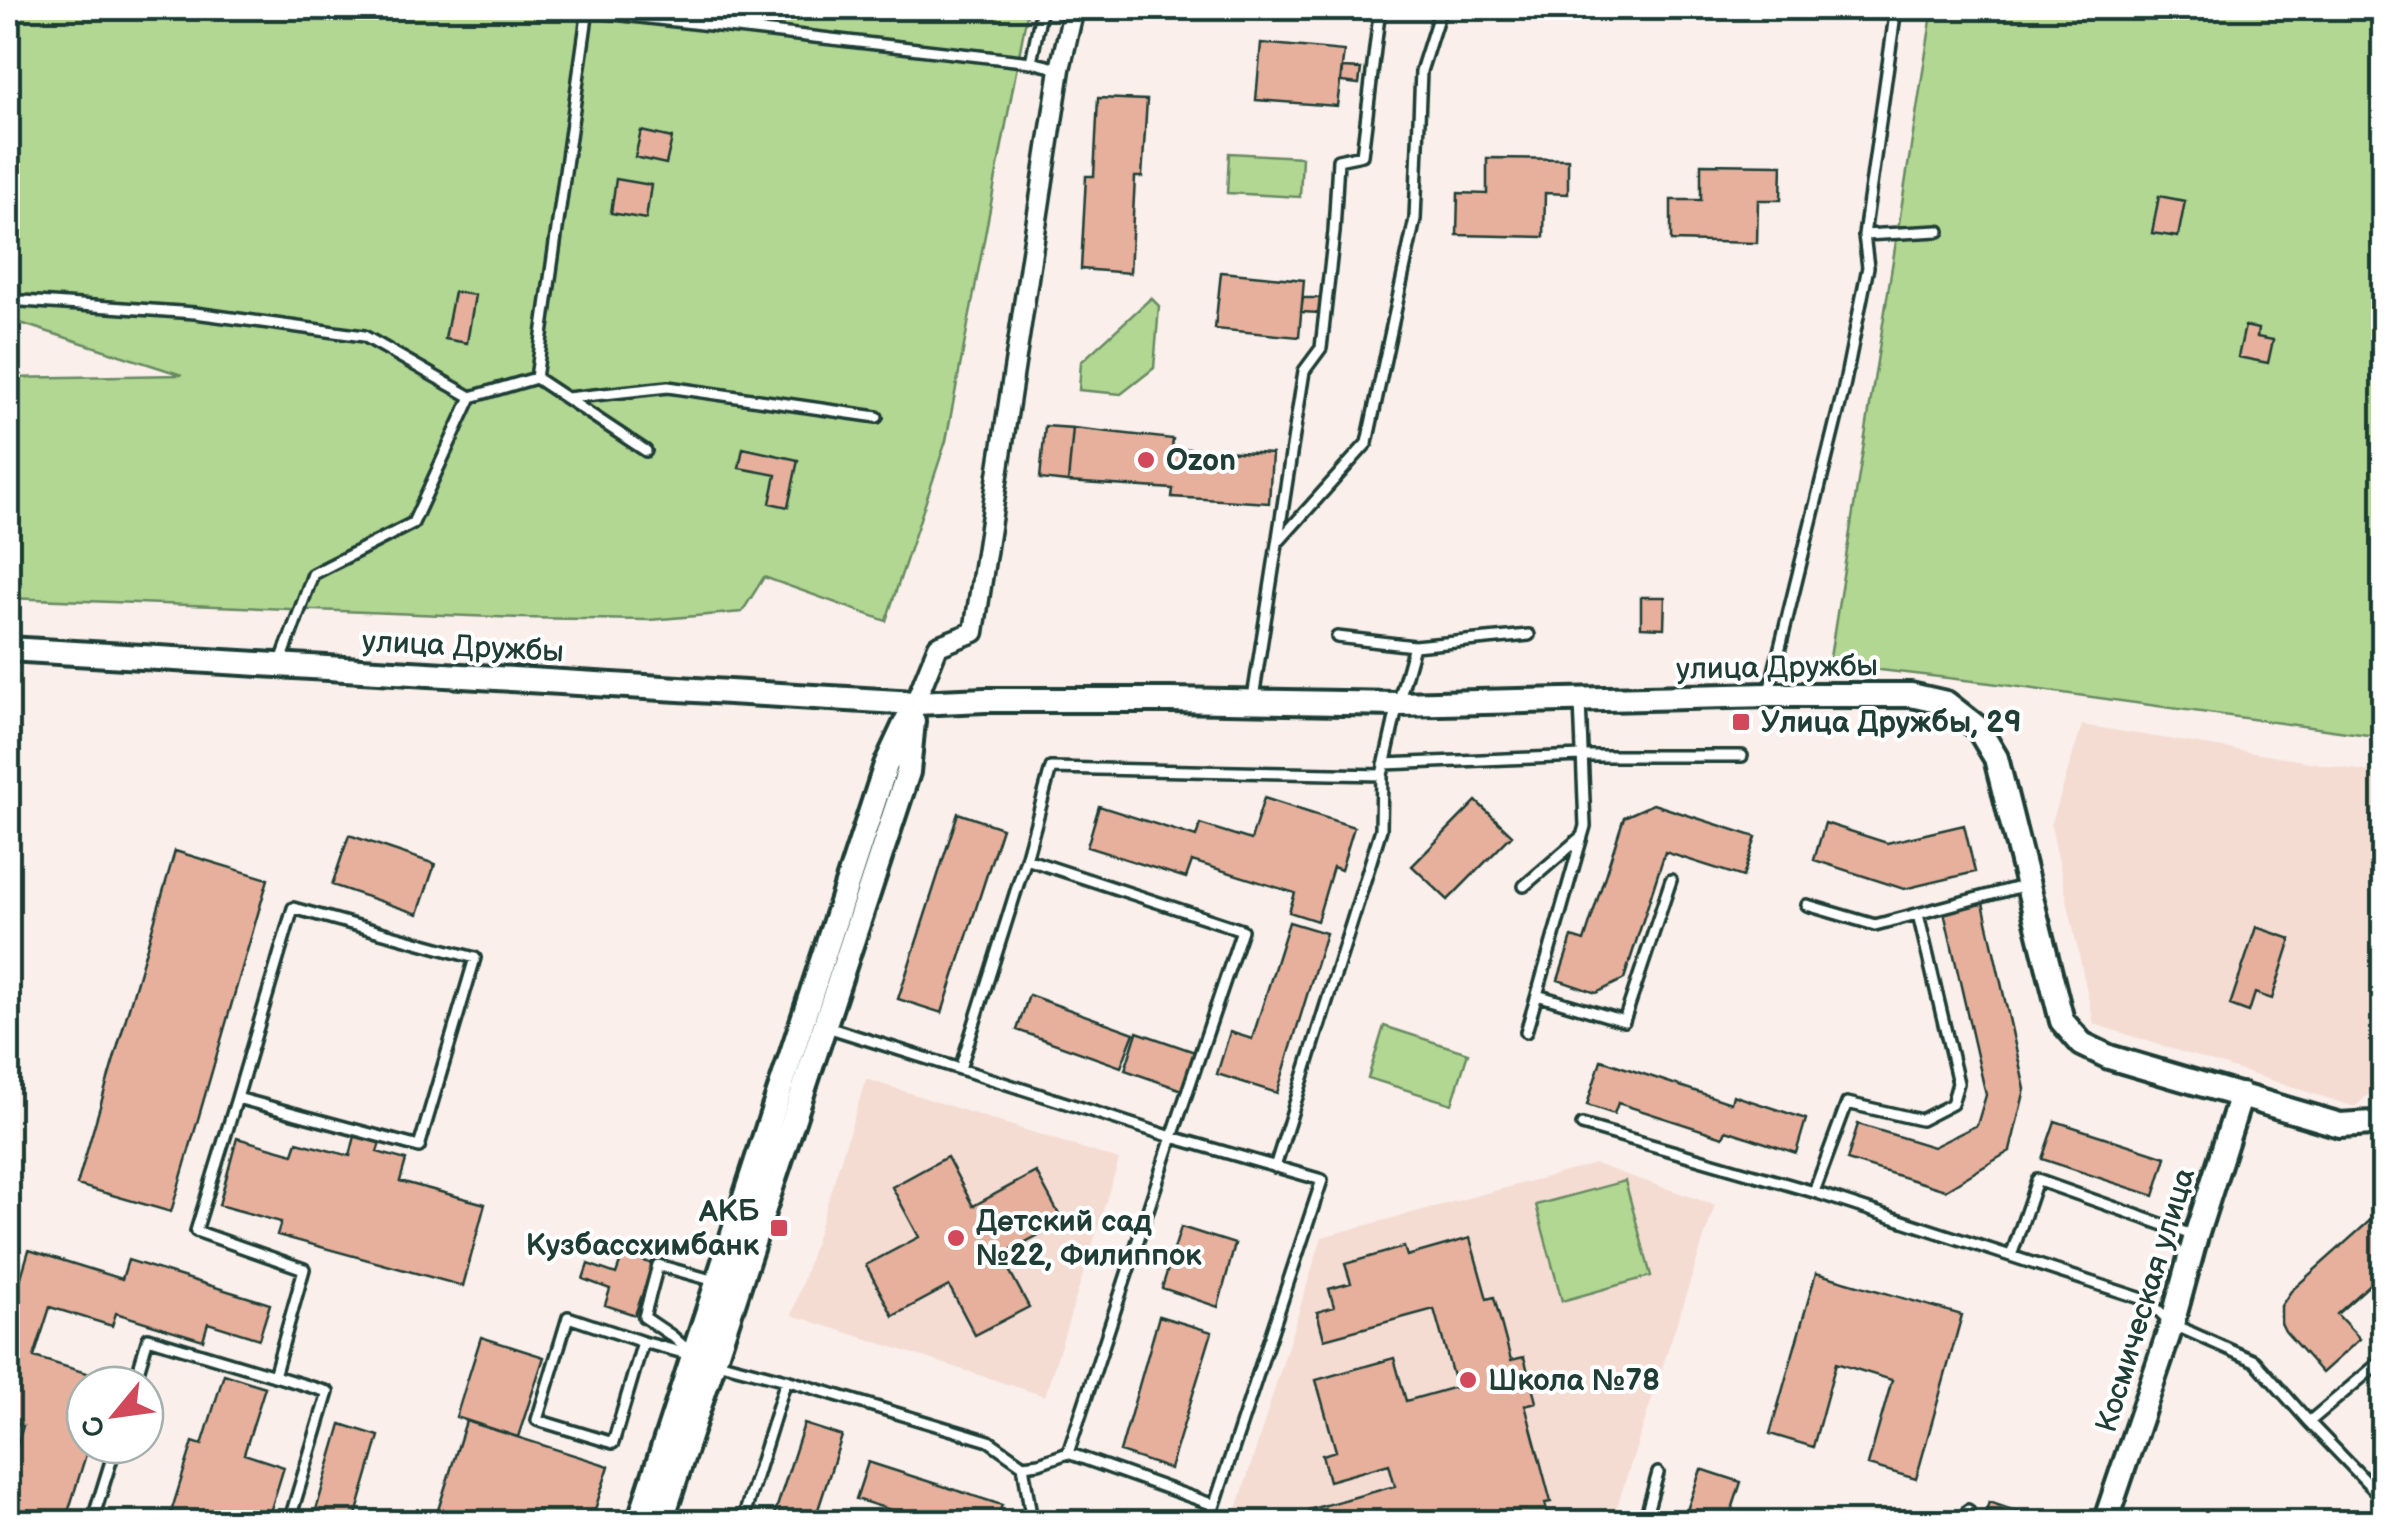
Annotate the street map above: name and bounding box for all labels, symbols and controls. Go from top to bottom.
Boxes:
place label: Ozon [1166,443,1236,479]
marker: Ozon [1135,449,1157,471]
street label: улица Дружбы [361,624,565,670]
street label: улица Дружбы [1676,648,1878,688]
place label: Улица Дружбы, 29 [1761,705,2022,741]
marker: Улица Дружбы, 29 [1730,711,1752,733]
street label: Космическая улица [2089,1164,2203,1437]
place label: АКБ Кузбассхимбанк [526,1194,760,1264]
place label: Детский сад №22, Филиппок [976,1204,1202,1274]
marker: АКБ Кузбассхимбанк [768,1217,790,1239]
marker: Детский сад №22, Филиппок [945,1227,967,1249]
place label: Школа №78 [1488,1363,1660,1399]
north arrow [65,1365,165,1465]
marker: Школа №78 [1457,1369,1479,1391]
text: С [75,1409,114,1443]

